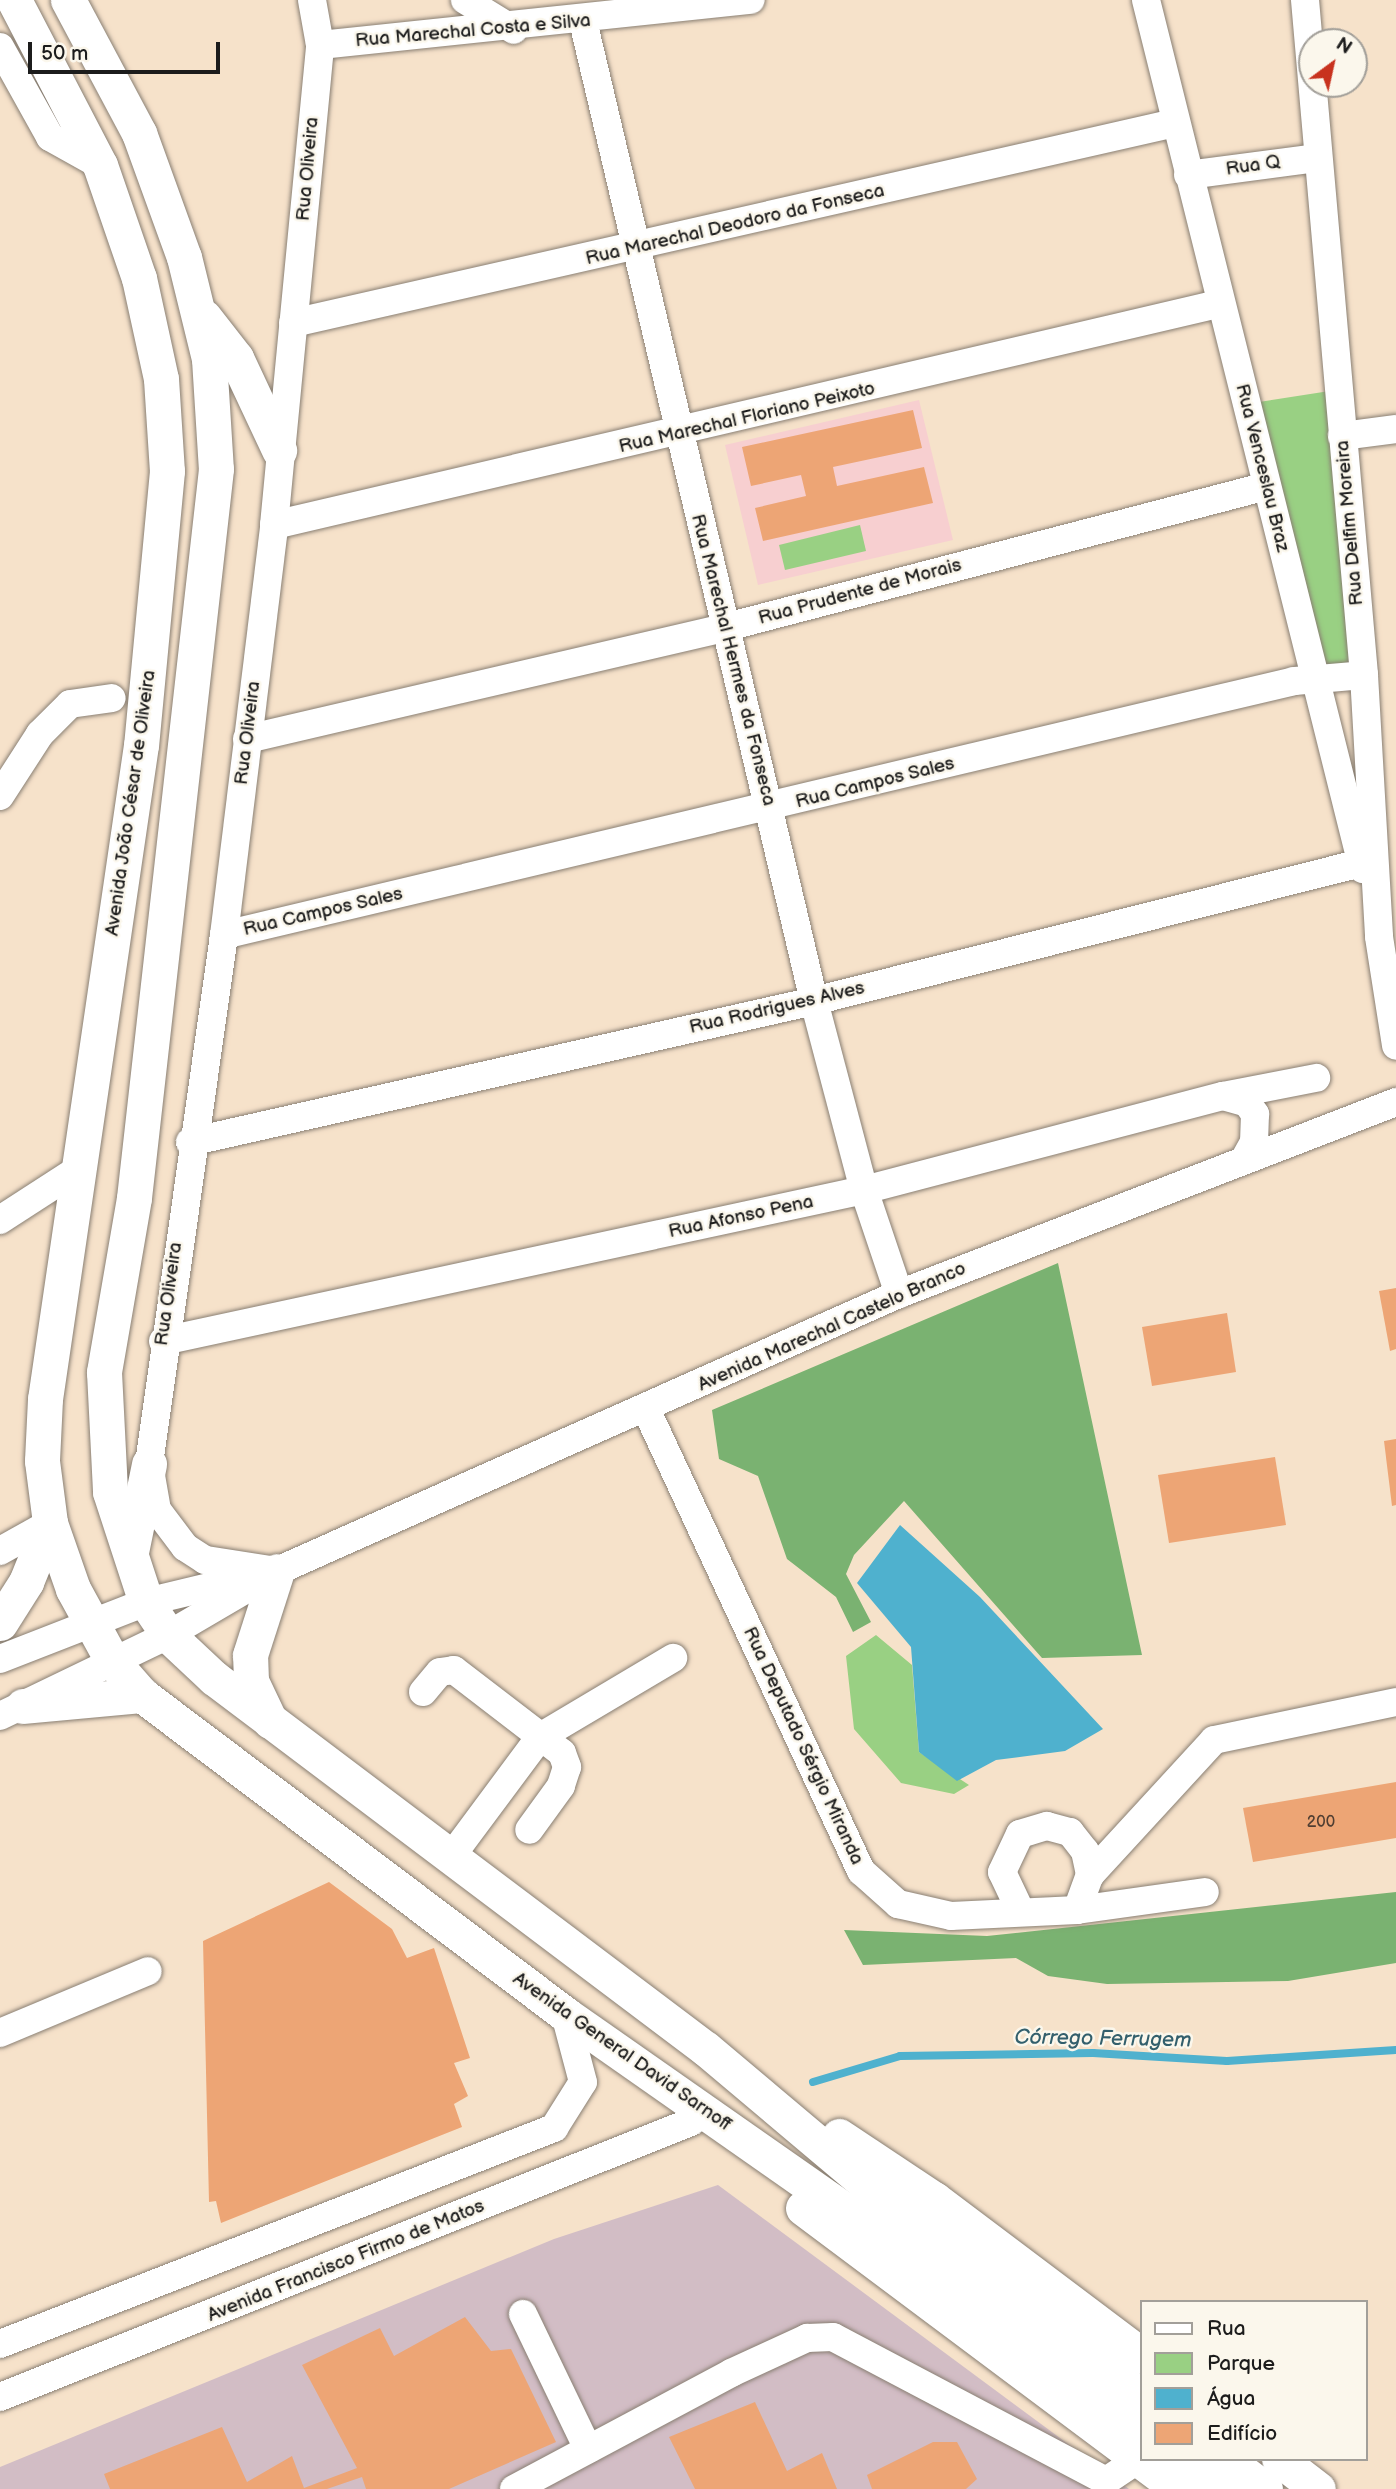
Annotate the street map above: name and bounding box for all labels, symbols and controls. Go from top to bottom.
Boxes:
street label: Rua Marechal Costa e Silva [354,9,592,53]
scale bar [32,28,224,72]
north arrow [1298,28,1368,98]
text: N [1331,33,1356,60]
text: 50 m [41,41,88,66]
street label: Rua Oliveira [292,116,324,222]
street label: Rua Q [1224,151,1282,181]
street label: Rua Marechal Deodoro da Fonseca [583,179,887,271]
street label: Rua Marechal Floriano Peixoto [617,377,877,459]
street label: Rua Venceslau Braz [1230,381,1294,555]
street label: Rua Delfim Moreira [1331,439,1369,607]
street label: Rua Marechal Hermes da Fonseca [686,512,780,808]
street label: Rua Prudente de Morais [756,554,964,630]
street label: Avenida João César de Oliveira [101,668,161,938]
street label: Rua Oliveira [230,680,266,786]
street label: Rua Campos Sales [793,752,957,814]
street label: Rua Campos Sales [241,883,405,941]
street label: Rua Rodrigues Alves [687,977,867,1039]
street label: Rua Afonso Pena [666,1191,816,1243]
street label: Rua Oliveira [150,1241,188,1347]
street label: Avenida Marechal Castelo Branco [694,1257,970,1397]
street label: Rua Deputado Sérgio Miranda [738,1623,868,1869]
house number: 200 [1307,1813,1335,1833]
street label: Avenida General David Sarnoff [508,1967,736,2137]
water label: Córrego Ferrugem [1014,2025,1192,2053]
street label: Avenida Francisco Firmo de Matos [204,2195,488,2327]
legend [1140,2300,1368,2461]
text: Rua [1207,2316,1246,2341]
text: Parque [1207,2351,1275,2376]
text: Água [1207,2386,1255,2411]
text: Edifício [1207,2421,1277,2446]

